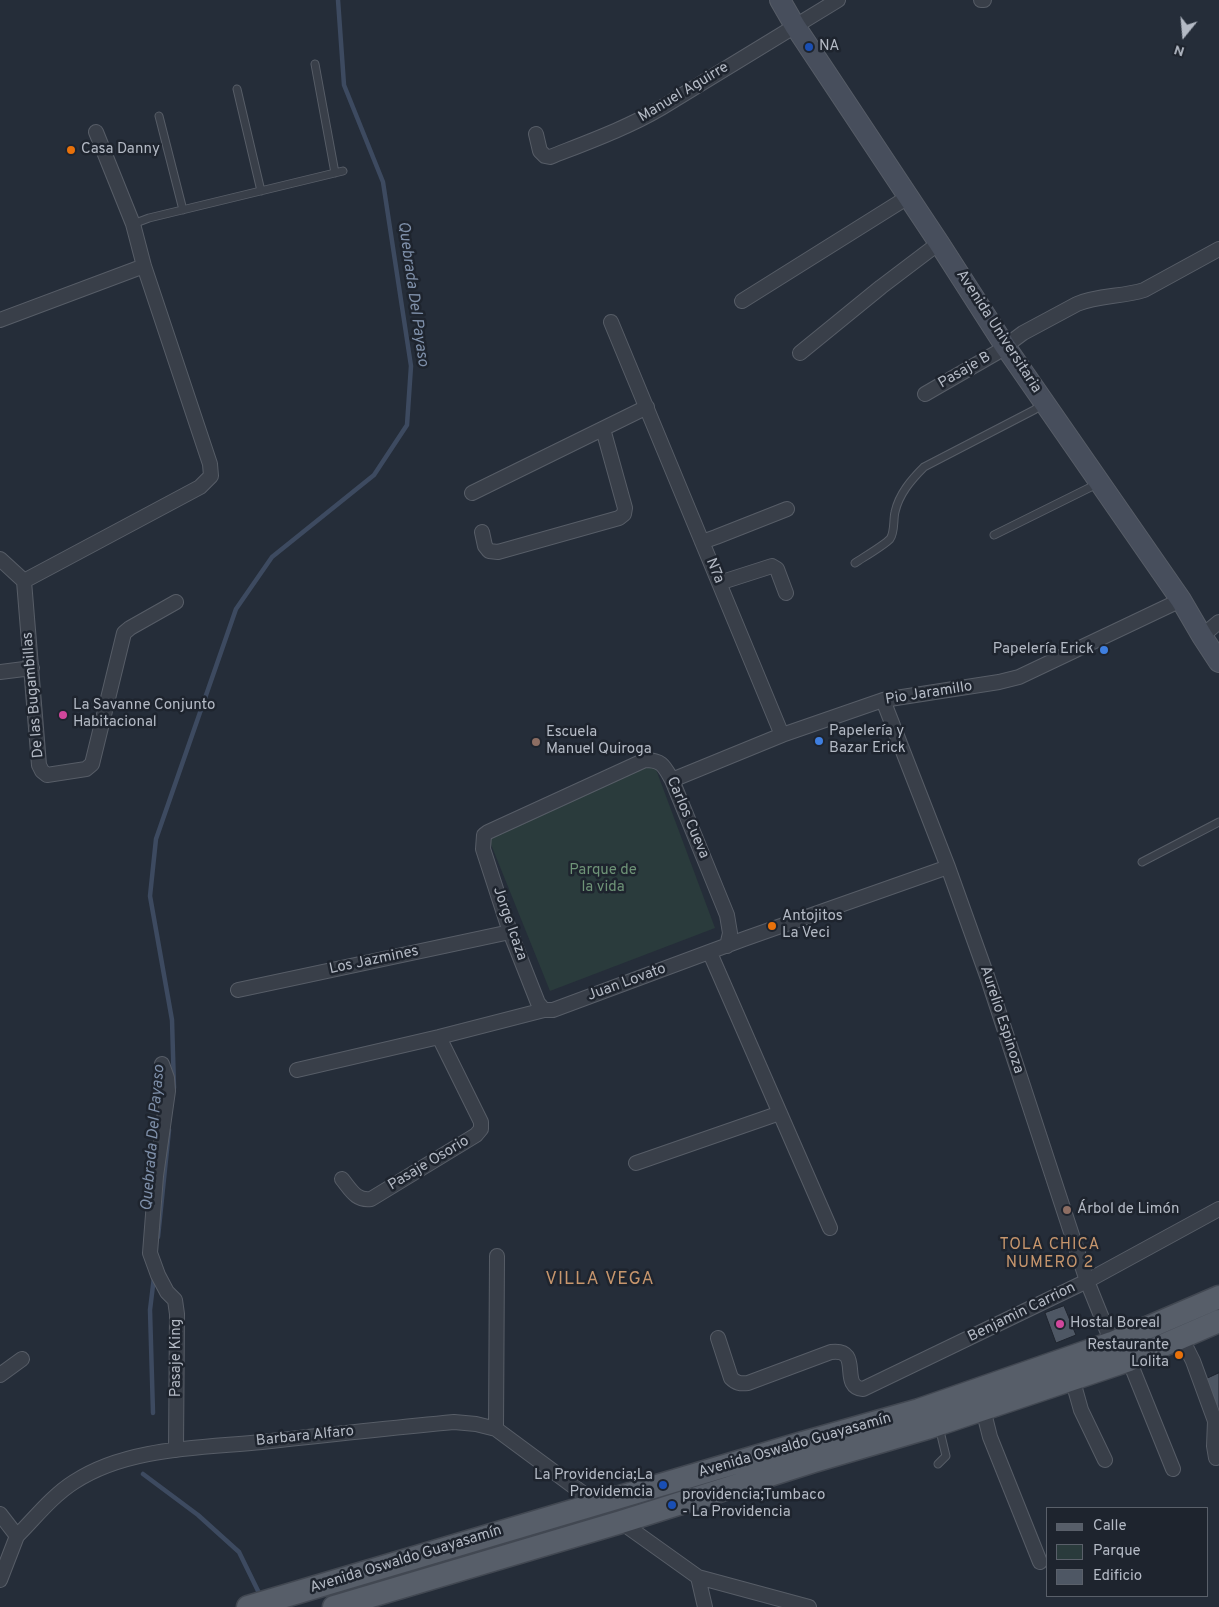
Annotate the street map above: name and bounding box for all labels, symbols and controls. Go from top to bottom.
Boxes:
north arrow [1159,10,1209,60]
place label: NA [819,38,840,56]
text: N [1172,40,1187,59]
marker: NA [803,41,815,53]
street label: Manuel Aguirre [636,59,732,127]
place label: Casa Danny [81,141,160,159]
marker: Casa Danny [65,144,77,156]
water label: Quebrada Del Payaso [392,220,432,368]
street label: Avenida Universitaria [951,267,1045,397]
street label: Pasaje B [936,349,994,393]
street label: N7a [701,556,727,586]
street label: De las Bugambillas [20,631,48,759]
place label: Papelería Erick [993,641,1094,659]
marker: Papelería Erick [1098,644,1110,656]
street label: Pio Jaramillo [884,678,974,710]
place label: La Savanne Conjunto Habitacional [73,697,215,732]
marker: La Savanne Conjunto Habitacional [57,709,69,721]
place label: Papelería y Bazar Erick [829,723,906,758]
place label: Escuela Manuel Quiroga [546,724,652,759]
marker: Papelería y Bazar Erick [813,735,825,747]
marker: Escuela Manuel Quiroga [530,736,542,748]
street label: Carlos Cueva [662,774,712,862]
park label: Parque de la vida [569,862,637,897]
street label: Jorge Icaza [488,885,530,963]
place label: Antojitos La Veci [782,908,843,943]
marker: Antojitos La Veci [766,920,778,932]
street label: Los Jazmines [328,943,420,979]
street label: Juan Lovato [585,960,669,1006]
street label: Aurelio Espinoza [975,964,1027,1076]
water label: Quebrada Del Payaso [138,1064,170,1212]
street label: Pasaje Osorio [385,1133,473,1195]
place label: Árbol de Limón [1077,1201,1179,1219]
marker: Árbol de Limón [1061,1204,1073,1216]
district label: TOLA CHICA NUMERO 2 [998,1236,1102,1274]
district label: VILLA VEGA [544,1269,656,1291]
street label: Benjamin Carrion [965,1279,1079,1347]
place label: Hostal Boreal [1070,1315,1160,1333]
marker: Hostal Boreal [1054,1318,1066,1330]
street label: Pasaje King [168,1319,186,1397]
place label: Restaurante Lolita [1087,1337,1169,1372]
marker: Restaurante Lolita [1173,1349,1185,1361]
street label: Avenida Oswaldo Guayasamín [697,1410,893,1482]
street label: Barbara Alfaro [255,1423,355,1451]
place label: La Providencia;La Providemcia [534,1467,653,1502]
marker: La Providencia;La Providemcia [657,1479,669,1491]
place label: providencia;Tumbaco - La Providencia [682,1487,825,1522]
marker: providencia;Tumbaco - La Providencia [666,1499,678,1511]
legend [1046,1507,1209,1597]
text: Calle [1093,1517,1127,1536]
street label: Avenida Oswaldo Guayasamín [308,1522,504,1598]
text: Parque [1093,1542,1141,1561]
text: Edificio [1093,1567,1142,1586]

